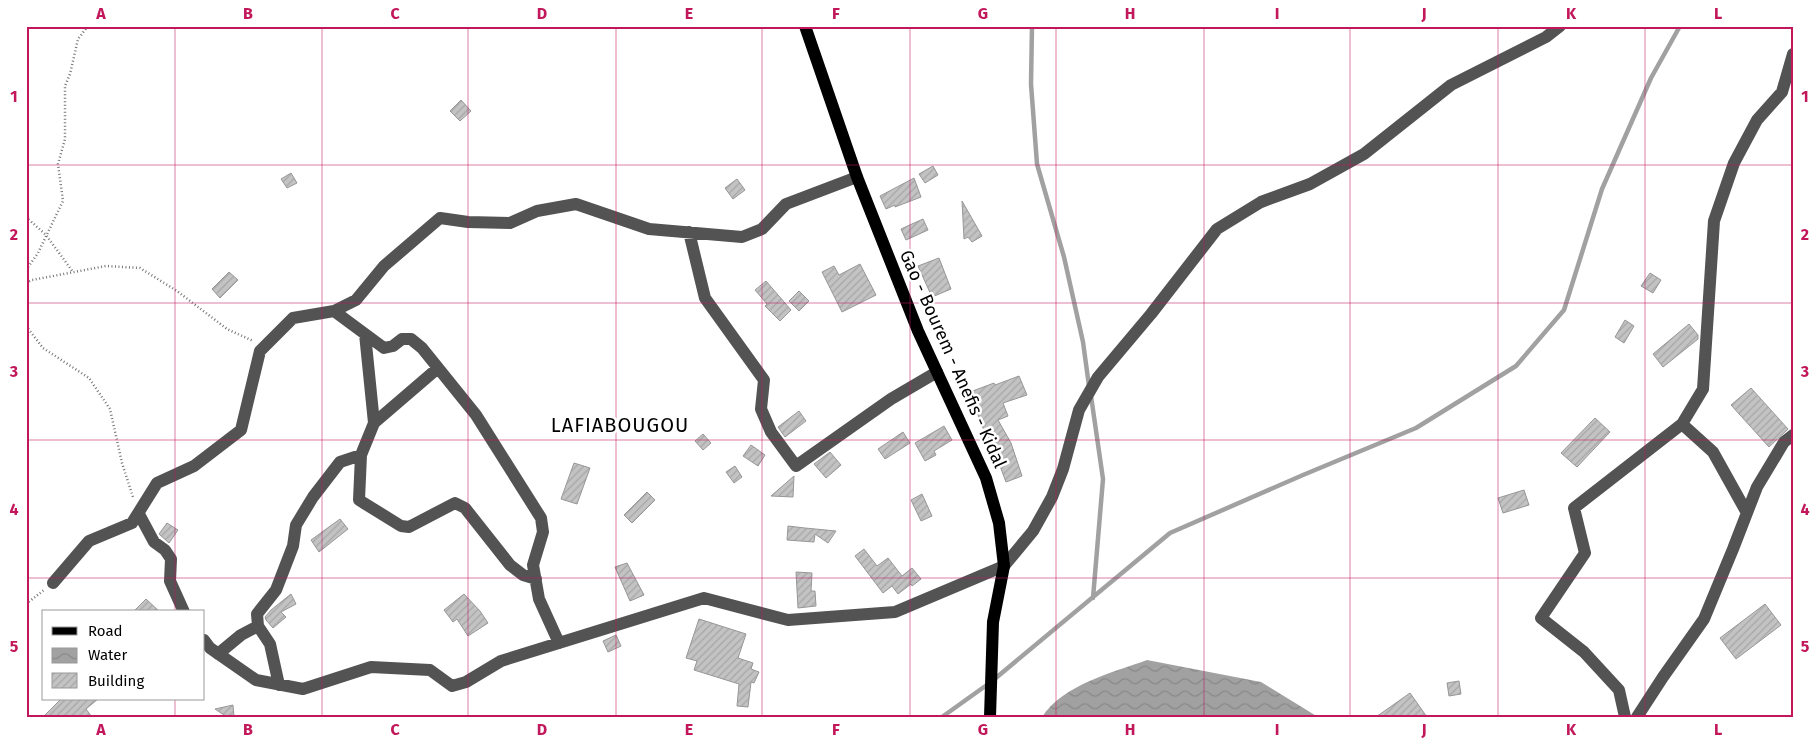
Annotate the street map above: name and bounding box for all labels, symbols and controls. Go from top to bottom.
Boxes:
text: A [95,4,106,23]
text: B [243,4,253,23]
text: C [390,4,400,23]
text: D [537,4,547,23]
text: E [685,4,693,23]
text: F [832,4,840,23]
text: G [978,4,988,23]
text: H [1125,4,1135,23]
text: I [1275,4,1279,23]
text: J [1420,4,1427,23]
text: K [1566,4,1577,23]
text: L [1714,4,1722,23]
text: 1 [10,87,18,106]
text: 1 [1801,87,1809,106]
text: 2 [10,225,18,244]
text: 2 [1801,225,1809,244]
street label: Gao - Bourem - Anefis - Kidal [895,247,1011,471]
text: 3 [9,362,18,381]
text: 3 [1800,362,1809,381]
district label: LAFIABOUGOU [551,413,689,437]
text: 4 [9,500,19,519]
text: 4 [1800,500,1810,519]
legend [42,610,205,700]
text: Road [88,622,123,640]
text: 5 [10,637,19,656]
text: 5 [1801,637,1810,656]
text: Water [88,646,127,664]
text: Building [88,672,144,690]
text: A [95,720,106,739]
text: B [243,720,253,739]
text: C [390,720,400,739]
text: D [537,720,547,739]
text: E [685,720,693,739]
text: F [832,720,840,739]
text: G [978,720,988,739]
text: H [1125,720,1135,739]
text: I [1275,720,1279,739]
text: J [1420,720,1427,739]
text: K [1566,720,1577,739]
text: L [1714,720,1722,739]

